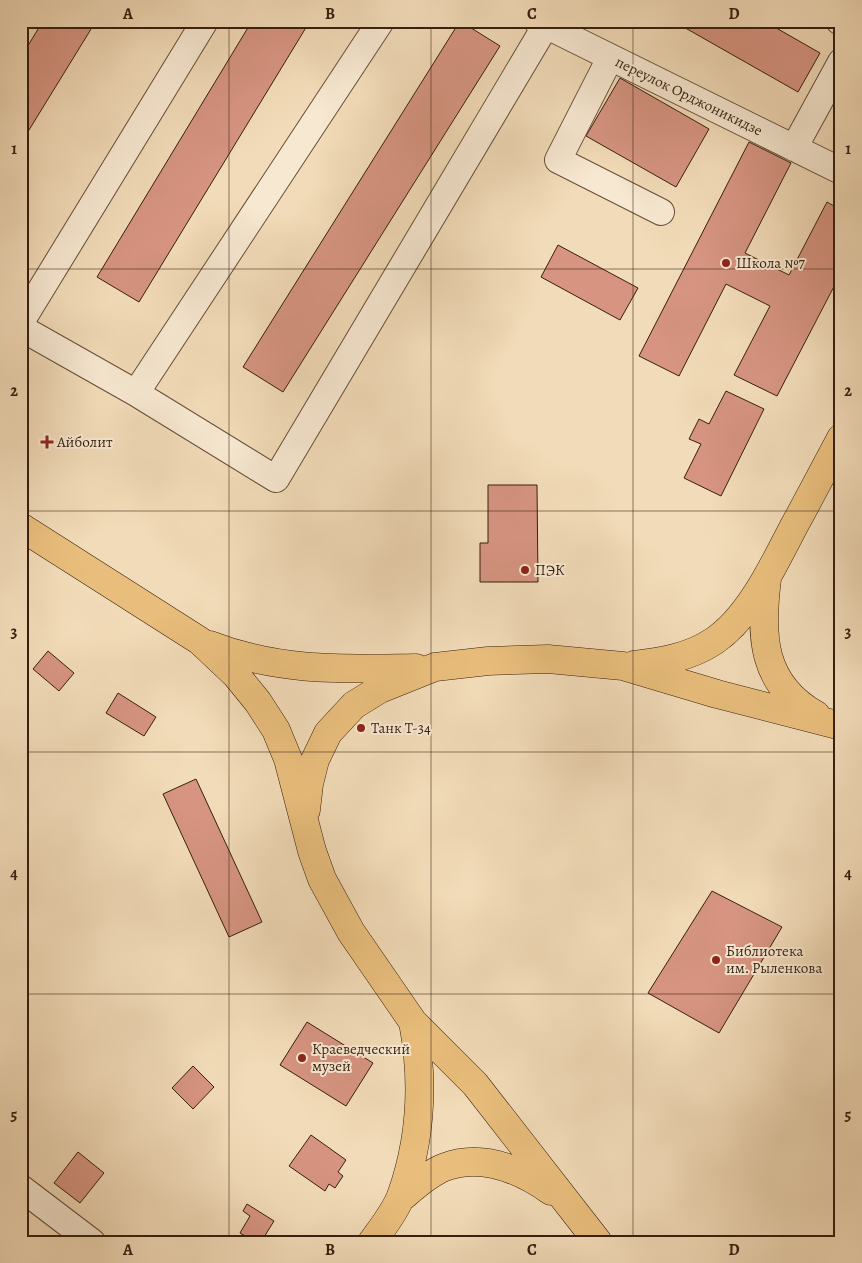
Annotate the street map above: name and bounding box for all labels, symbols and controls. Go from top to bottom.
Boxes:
text: A [122,3,134,25]
text: B [325,3,335,25]
text: C [527,3,537,25]
text: D [728,3,740,25]
street label: переулок Орджоникидзе [612,52,766,140]
text: 1 [11,138,17,160]
text: 1 [845,138,851,160]
place label: Школа №7 [736,253,806,273]
marker: Школа №7 [720,257,732,269]
text: 2 [10,380,18,402]
text: 2 [844,380,852,402]
place label: Айболит [56,432,113,452]
marker: Айболит [41,436,53,448]
place label: ПЭК [535,560,565,580]
marker: ПЭК [519,564,531,576]
text: 3 [11,621,18,643]
text: 3 [845,621,852,643]
place label: Танк Т-34 [371,718,431,738]
marker: Танк Т-34 [355,722,367,734]
text: 4 [10,863,18,885]
text: 4 [844,863,852,885]
place label: Библиотека им. Рыленкова [726,941,822,978]
marker: Библиотека им. Рыленкова [710,954,722,966]
place label: Краеведческий музей [312,1039,410,1076]
marker: Краеведческий музей [296,1052,308,1064]
text: 5 [11,1104,18,1126]
text: 5 [845,1104,852,1126]
text: A [122,1239,134,1261]
text: B [325,1239,335,1261]
text: C [527,1239,537,1261]
text: D [728,1239,740,1261]

